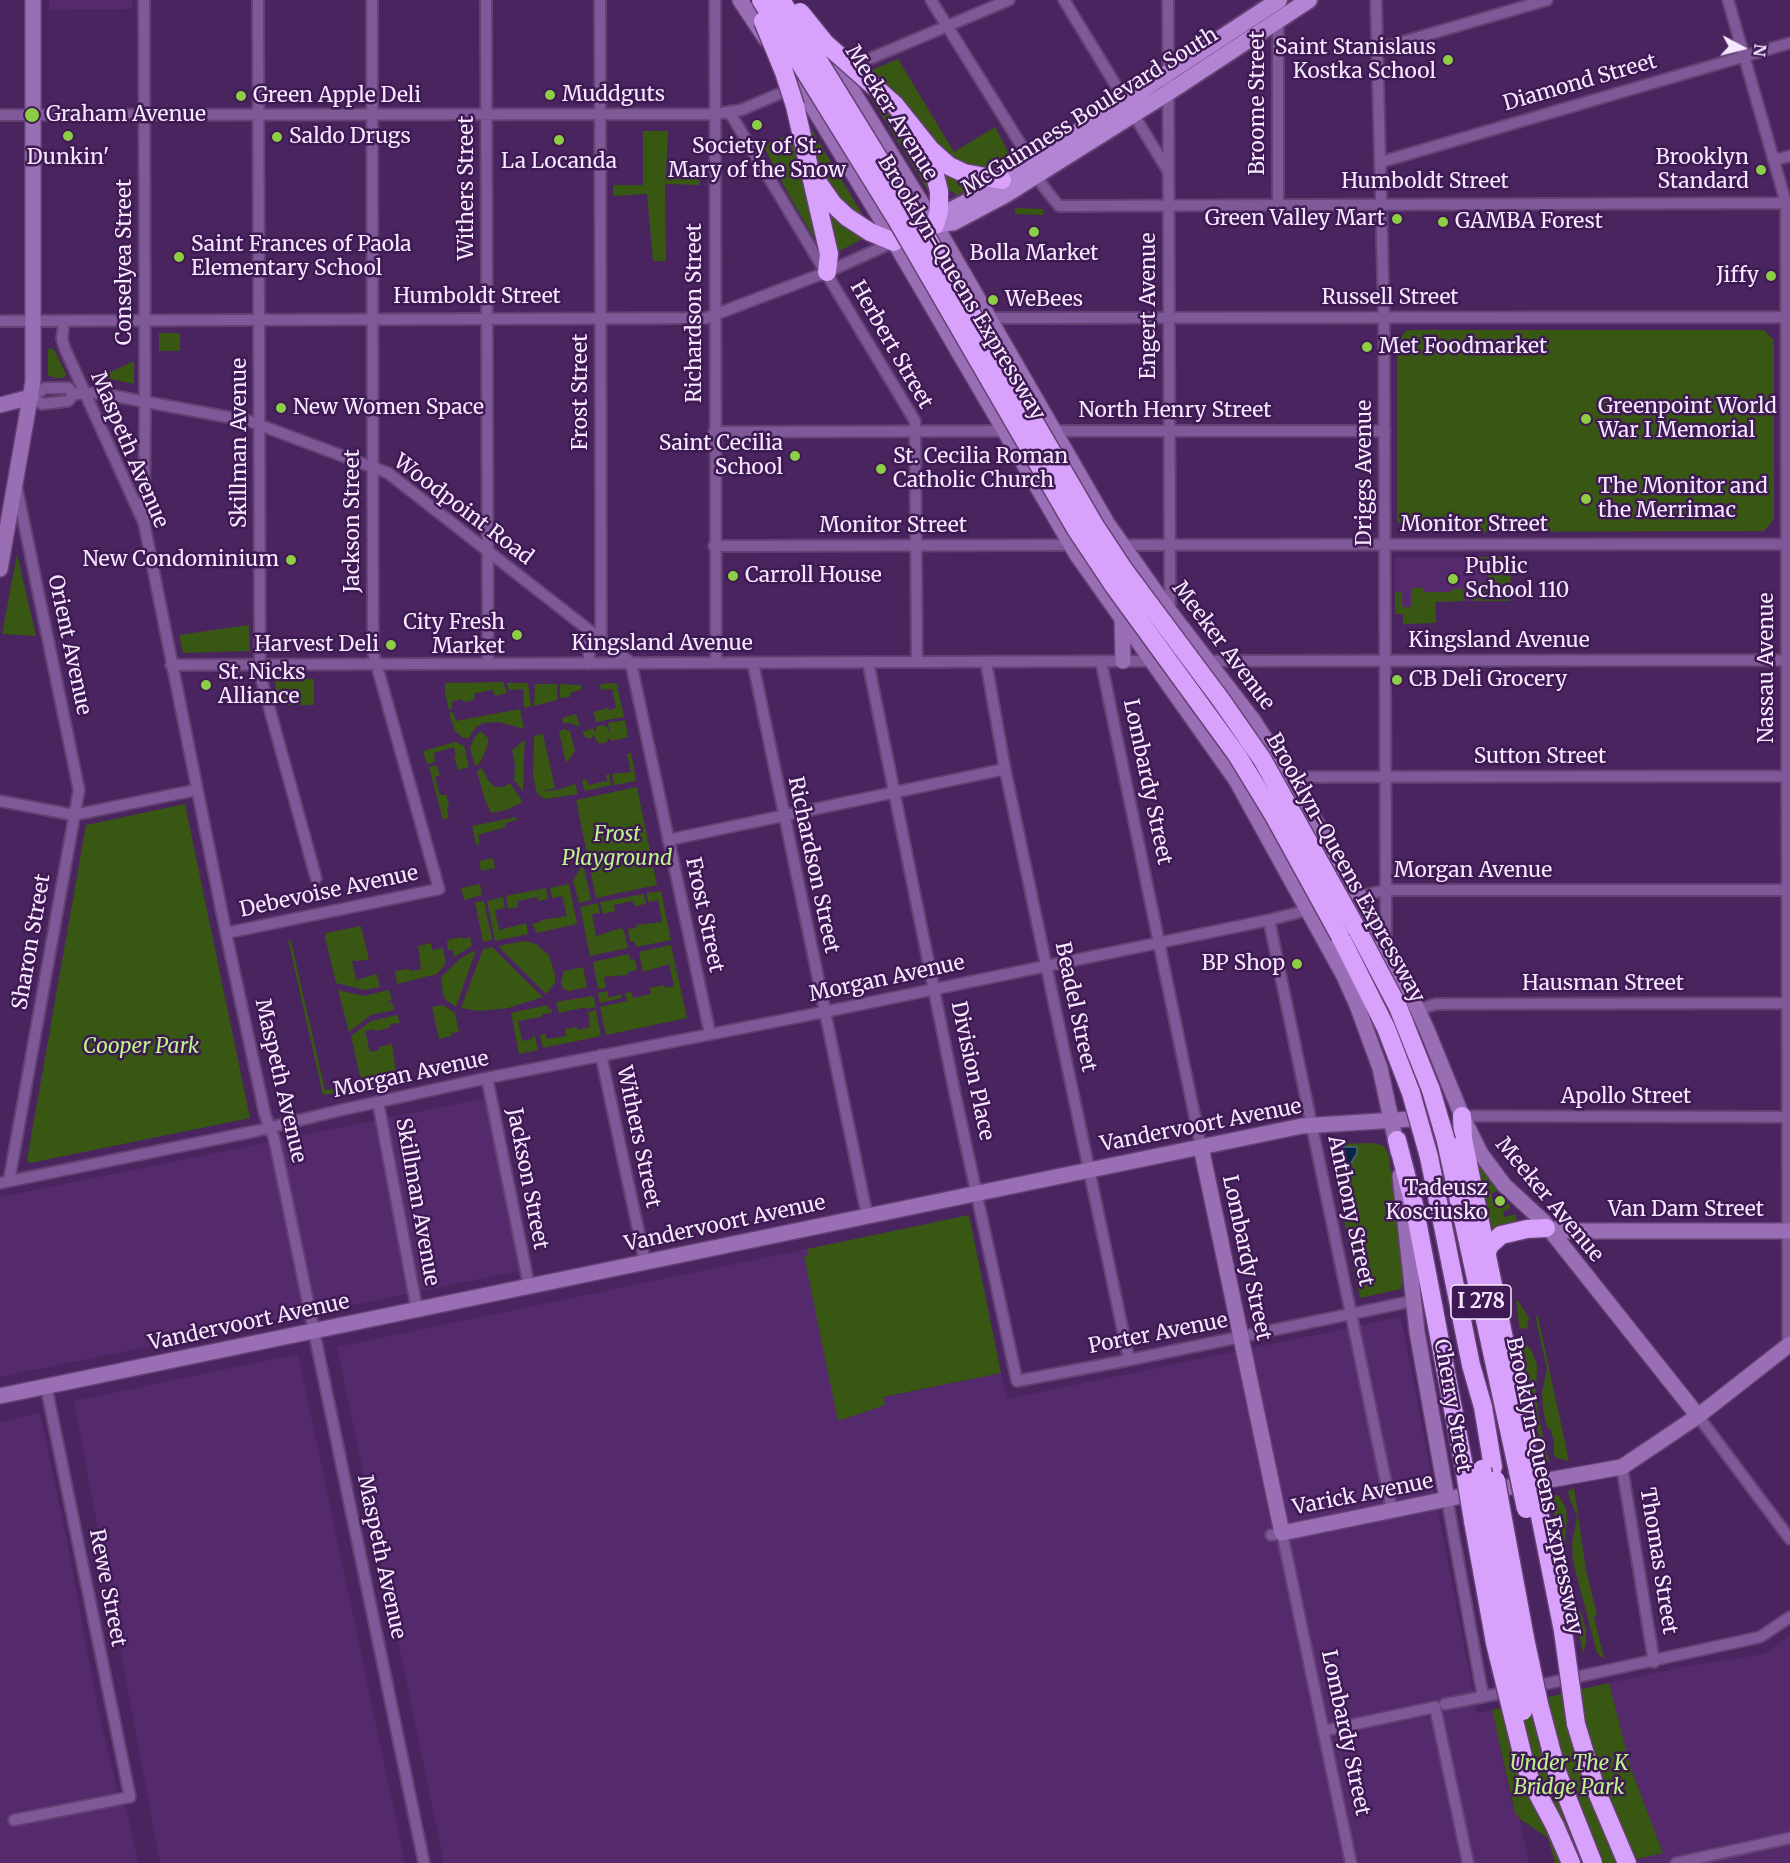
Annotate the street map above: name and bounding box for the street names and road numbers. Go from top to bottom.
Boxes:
street label: McGuinness Boulevard South [957,22,1223,202]
street label: Broome Street [1245,31,1271,175]
street label: Meeker Avenue [839,41,943,185]
street label: Diamond Street [1500,49,1660,117]
street label: Withers Street [454,116,480,260]
street label: Brooklyn-Queens Expressway [872,151,1050,425]
street label: Humboldt Street [1341,169,1509,195]
street label: Conselyea Street [112,179,138,345]
street label: Richardson Street [682,223,708,403]
street label: Engert Avenue [1136,233,1162,379]
street label: Herbert Street [844,277,938,413]
street label: Humboldt Street [393,284,561,310]
street label: Russell Street [1321,285,1459,311]
street label: Frost Street [568,334,594,450]
street label: Skillman Avenue [227,358,253,528]
street label: Maspeth Avenue [85,368,173,532]
street label: North Henry Street [1078,398,1272,424]
street label: Driggs Avenue [1352,400,1378,546]
street label: Jackson Street [340,449,366,593]
street label: Woodpoint Road [388,449,538,571]
street label: Monitor Street [1400,512,1548,538]
street label: Monitor Street [819,513,967,539]
street label: Orient Avenue [42,573,96,717]
street label: Meeker Avenue [1166,577,1280,715]
street label: Nassau Avenue [1754,592,1780,744]
street label: Kingsland Avenue [1408,628,1590,654]
street label: Kingsland Avenue [571,631,753,657]
street label: Lombardy Street [1117,697,1177,867]
street label: Brooklyn-Queens Expressway [1260,729,1430,1007]
street label: Sutton Street [1474,744,1606,770]
street label: Richardson Street [782,774,844,956]
street label: Frost Street [680,855,728,975]
street label: Morgan Avenue [1394,858,1552,884]
street label: Debevoise Avenue [237,861,421,923]
street label: Sharon Street [8,872,56,1012]
street label: Beadel Street [1049,940,1101,1074]
street label: Morgan Avenue [807,950,967,1008]
street label: Hausman Street [1522,971,1684,997]
street label: Maspeth Avenue [249,997,311,1165]
street label: Division Place [945,999,999,1143]
street label: Morgan Avenue [331,1046,491,1104]
street label: Withers Street [611,1064,665,1210]
street label: Apollo Street [1561,1084,1691,1110]
street label: Vandervoort Avenue [1098,1094,1304,1158]
street label: Jackson Street [501,1106,553,1252]
street label: Skillman Avenue [390,1116,444,1288]
street label: Anthony Street [1322,1133,1378,1289]
street label: Meeker Avenue [1490,1133,1608,1267]
street label: Lombardy Street [1216,1173,1276,1343]
street label: Vandervoort Avenue [622,1190,828,1258]
street label: Van Dam Street [1608,1197,1764,1223]
road number: I 278 [1451,1285,1511,1319]
street label: Vandervoort Avenue [146,1289,352,1357]
street label: Porter Avenue [1086,1308,1230,1360]
street label: Brooklyn-Queens Expressway [1500,1335,1588,1637]
street label: Cherry Street [1428,1337,1476,1475]
street label: Varick Avenue [1291,1469,1435,1521]
street label: Maspeth Avenue [351,1473,411,1641]
street label: Thomas Street [1634,1486,1682,1636]
street label: Rewe Street [83,1527,131,1649]
street label: Lombardy Street [1315,1648,1375,1818]

